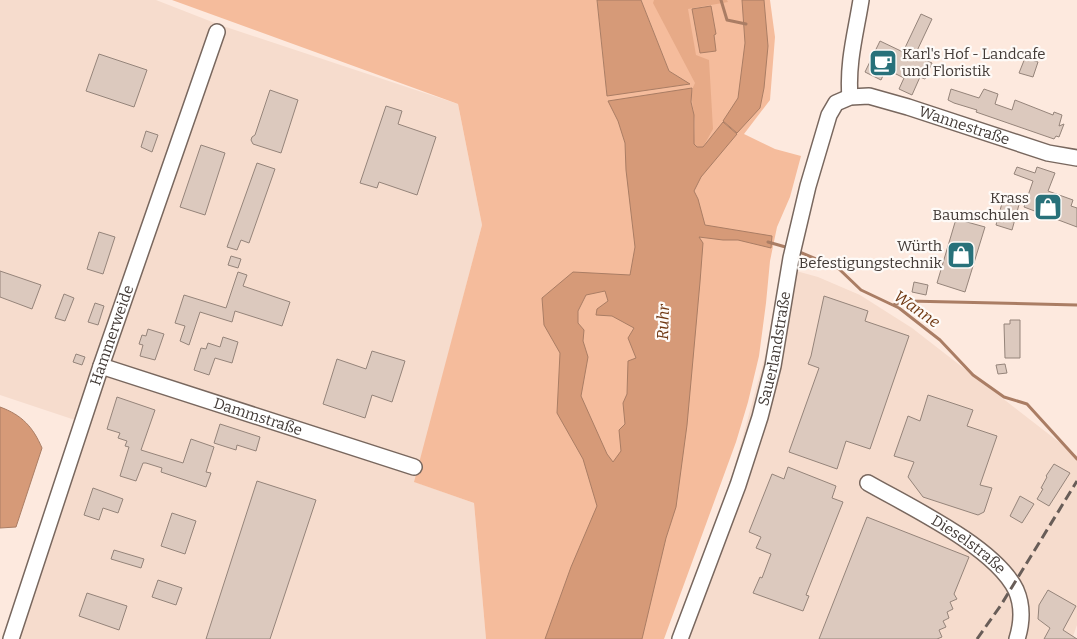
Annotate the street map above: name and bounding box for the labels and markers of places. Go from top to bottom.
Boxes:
place label: Karl's Hof - Landcafe und Floristik [902,45,1045,80]
cafe icon: Karl's Hof - Landcafe und Floristik [868,48,898,78]
place label: Krass Baumschulen [933,189,1029,224]
shop icon: Krass Baumschulen [1033,192,1063,222]
place label: Würth Befestigungstechnik [799,237,943,272]
shop icon: Würth Befestigungstechnik [946,240,976,270]

